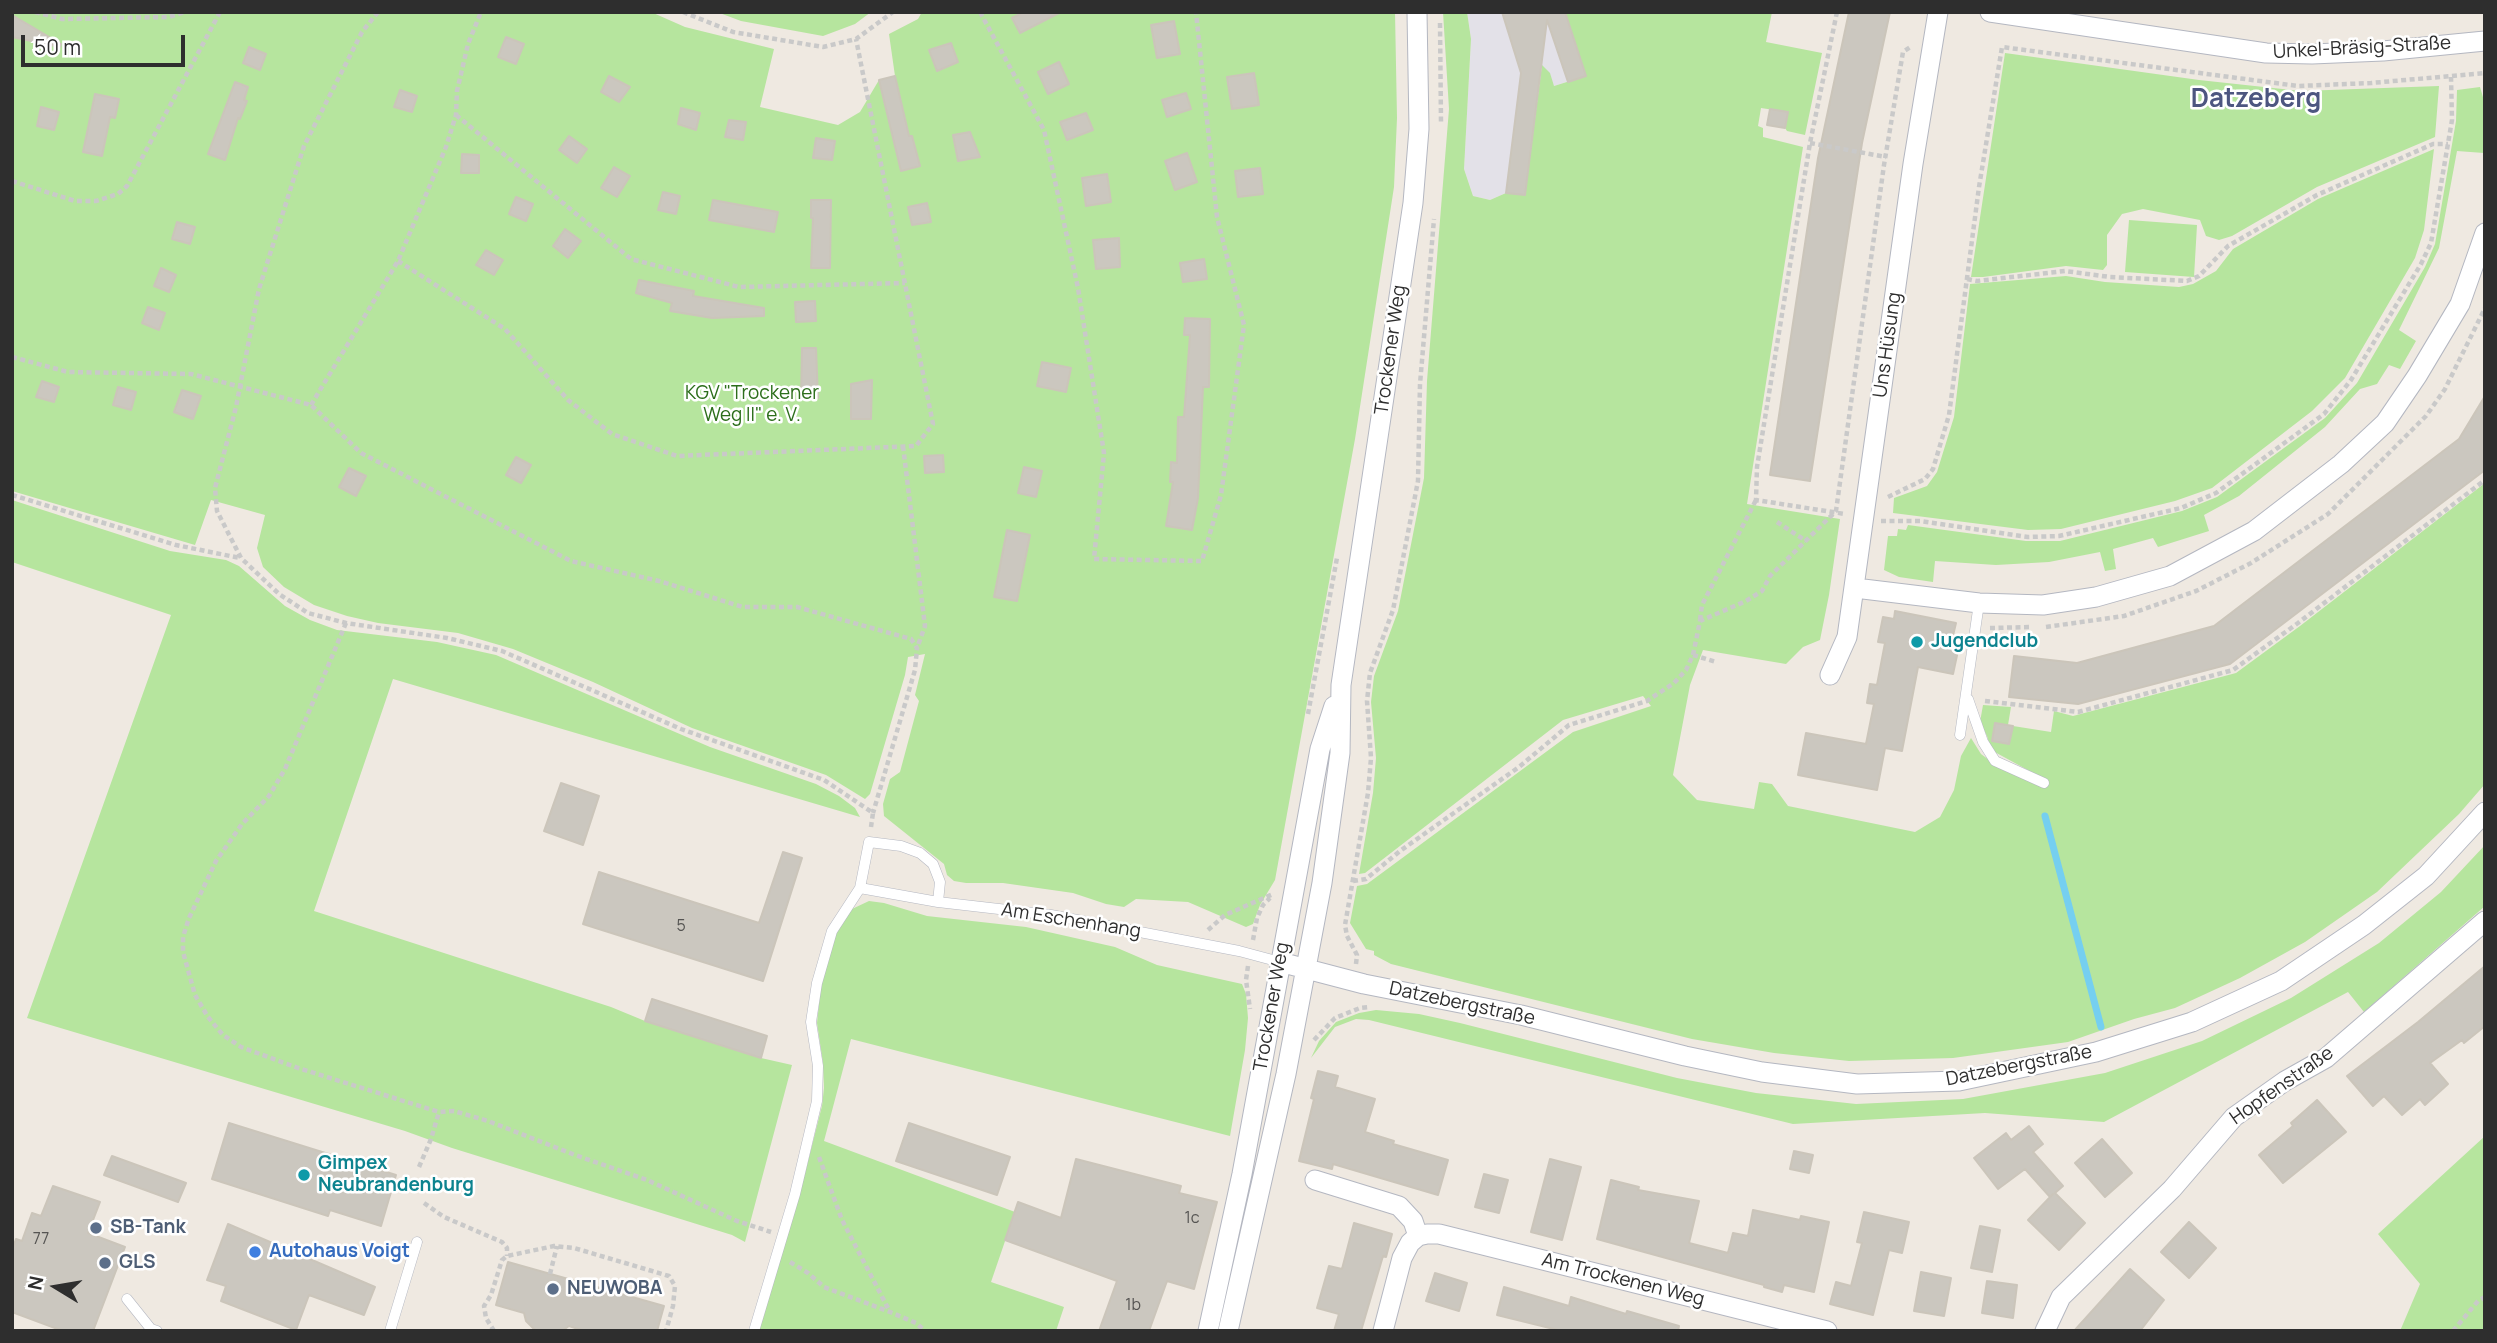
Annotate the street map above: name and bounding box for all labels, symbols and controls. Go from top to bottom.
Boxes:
scale bar [24,21,189,65]
street label: Unkel-Bräsig-Straße [2272,32,2452,64]
text: 50 m [34,33,81,61]
district label: Datzeberg [2191,84,2321,116]
street label: Trockener Weg [1371,284,1411,416]
street label: Uns Hüsung [1869,291,1907,399]
park label: KGV "Trockener Weg II" e. V. [685,383,819,427]
place label: Jugendclub [1931,631,2038,653]
marker: Jugendclub [1909,634,1925,650]
street label: Am Eschenhang [1000,899,1142,943]
house number: 5 [676,917,686,937]
street label: Trockener Weg [1249,941,1295,1073]
street label: Datzebergstraße [1387,977,1537,1031]
street label: Datzebergstraße [1944,1041,2094,1091]
street label: Hopfenstraße [2226,1042,2338,1130]
place label: Gimpex Neubrandenburg [318,1153,474,1197]
marker: Gimpex Neubrandenburg [296,1167,312,1183]
house number: 1c [1184,1209,1200,1229]
place label: SB-Tank [110,1217,186,1239]
marker: SB-Tank [88,1220,104,1236]
house number: 77 [33,1230,49,1250]
place label: Autohaus Voigt [269,1241,410,1263]
marker: Autohaus Voigt [247,1244,263,1260]
street label: Am Trockenen Weg [1539,1249,1707,1311]
north arrow [21,1252,91,1322]
place label: GLS [119,1252,156,1274]
marker: GLS [97,1255,113,1271]
text: N [21,1274,49,1292]
place label: NEUWOBA [567,1278,663,1300]
marker: NEUWOBA [545,1281,561,1297]
house number: 1b [1125,1296,1141,1316]

